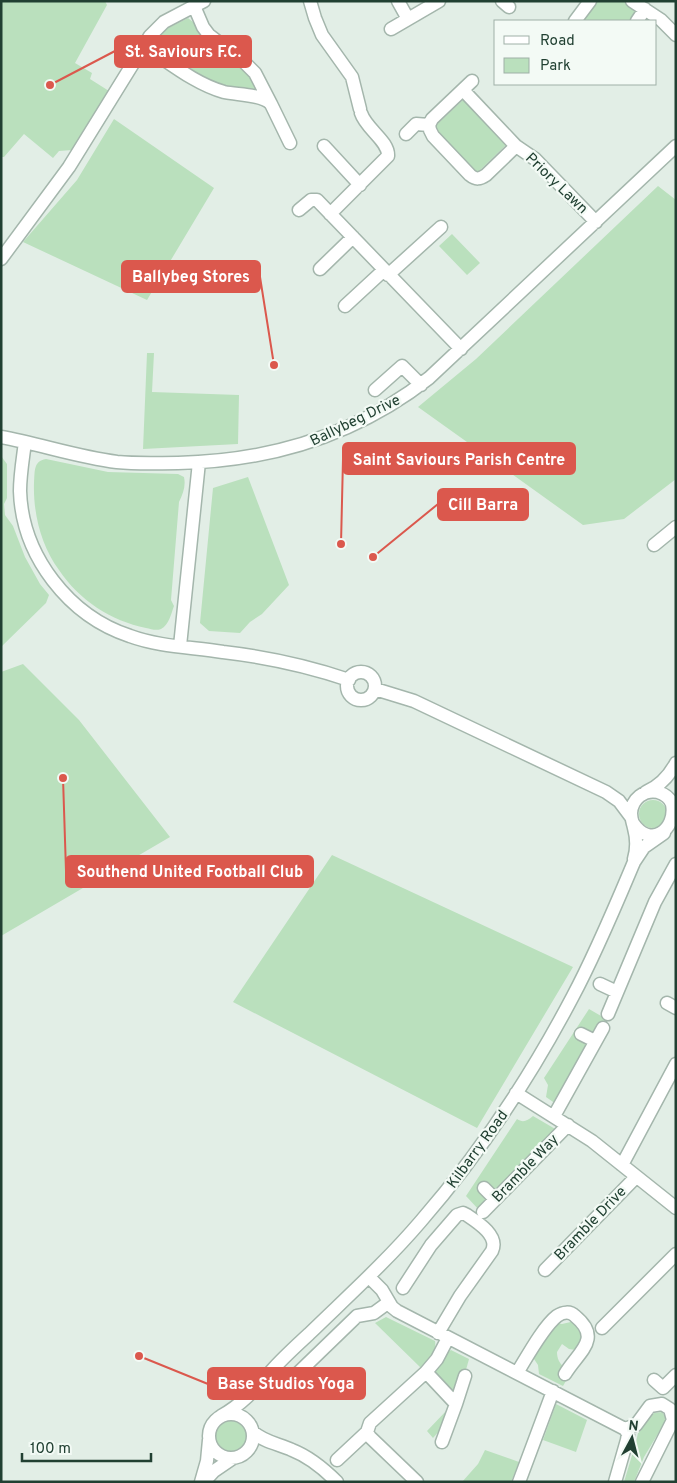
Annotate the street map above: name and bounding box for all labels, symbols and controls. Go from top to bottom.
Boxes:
legend [494,20,657,85]
text: Road [540,32,575,51]
callout: St. Saviours F.C. [115,36,251,67]
text: St. Saviours F.C. [125,43,241,63]
text: Park [540,57,571,76]
street label: Priory Lawn [521,149,591,219]
callout: Ballybeg Stores [122,261,260,292]
text: Ballybeg Stores [132,268,250,288]
street label: Ballybeg Drive [307,391,404,451]
callout: Saint Saviours Parish Centre [343,443,575,474]
text: Saint Saviours Parish Centre [353,451,565,471]
callout: Cill Barra [438,489,528,520]
text: Cill Barra [448,496,518,516]
callout: Southend United Football Club [66,856,313,887]
text: Southend United Football Club [77,863,303,883]
street label: Kilbarry Road [443,1107,513,1193]
street label: Bramble Way [489,1131,563,1207]
street label: Bramble Drive [551,1183,631,1265]
callout: Base Studios Yoga [208,1368,365,1399]
text: Base Studios Yoga [218,1375,354,1395]
north arrow [607,1413,657,1463]
text: N [627,1418,639,1436]
scale bar [22,1430,151,1462]
text: 100 m [30,1440,71,1459]

